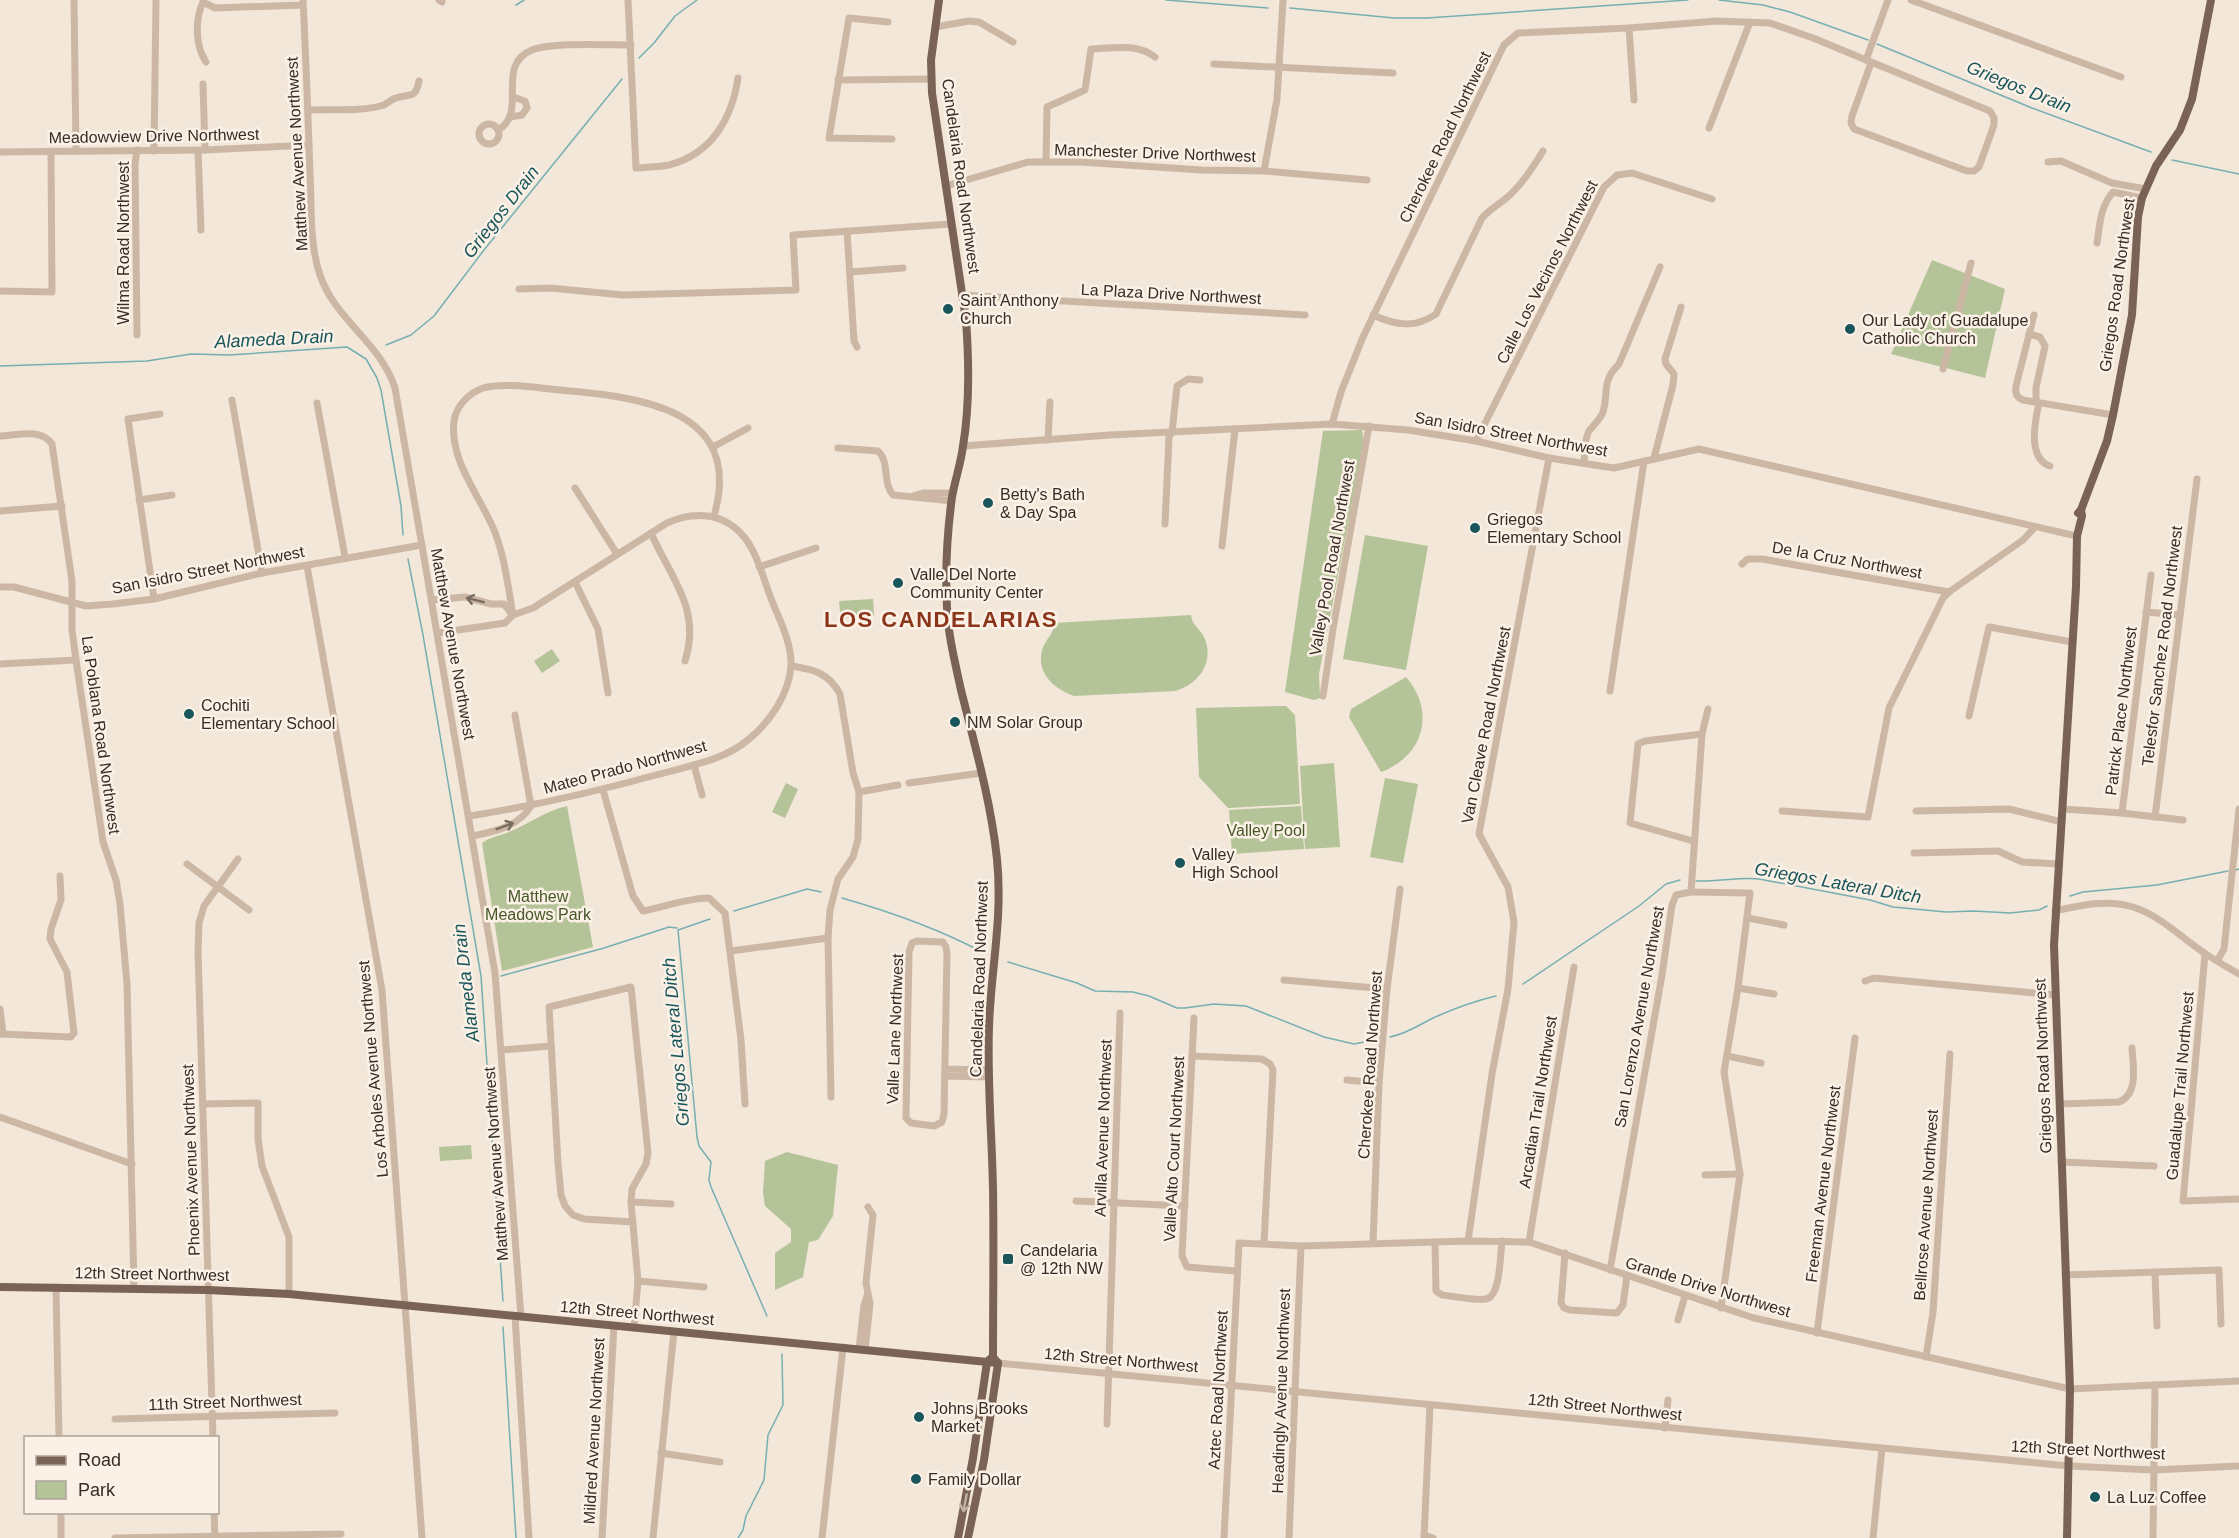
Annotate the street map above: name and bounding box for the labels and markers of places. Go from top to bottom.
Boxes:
place label: Saint Anthony Church [960,292,1059,327]
marker: Saint Anthony Church [941,302,955,316]
place label: Our Lady of Guadalupe Catholic Church [1862,312,2028,347]
marker: Our Lady of Guadalupe Catholic Church [1843,322,1857,336]
place label: Betty's Bath & Day Spa [1000,486,1085,521]
marker: Betty's Bath & Day Spa [981,496,995,510]
place label: Griegos Elementary School [1487,511,1621,546]
marker: Griegos Elementary School [1468,521,1482,535]
place label: Valle Del Norte Community Center [910,566,1044,601]
marker: Valle Del Norte Community Center [891,576,905,590]
place label: Cochiti Elementary School [201,697,335,732]
marker: Cochiti Elementary School [182,707,196,721]
place label: NM Solar Group [967,714,1083,731]
marker: NM Solar Group [948,715,962,729]
place label: Valley High School [1192,846,1278,881]
marker: Valley High School [1173,856,1187,870]
place label: Candelaria @ 12th NW [1020,1242,1104,1277]
marker: Candelaria @ 12th NW [1001,1252,1015,1266]
place label: Johns Brooks Market [931,1400,1028,1435]
marker: Johns Brooks Market [912,1410,926,1424]
place label: Family Dollar [928,1471,1022,1488]
marker: Family Dollar [909,1472,923,1486]
place label: La Luz Coffee [2107,1489,2206,1506]
marker: La Luz Coffee [2088,1490,2102,1504]

